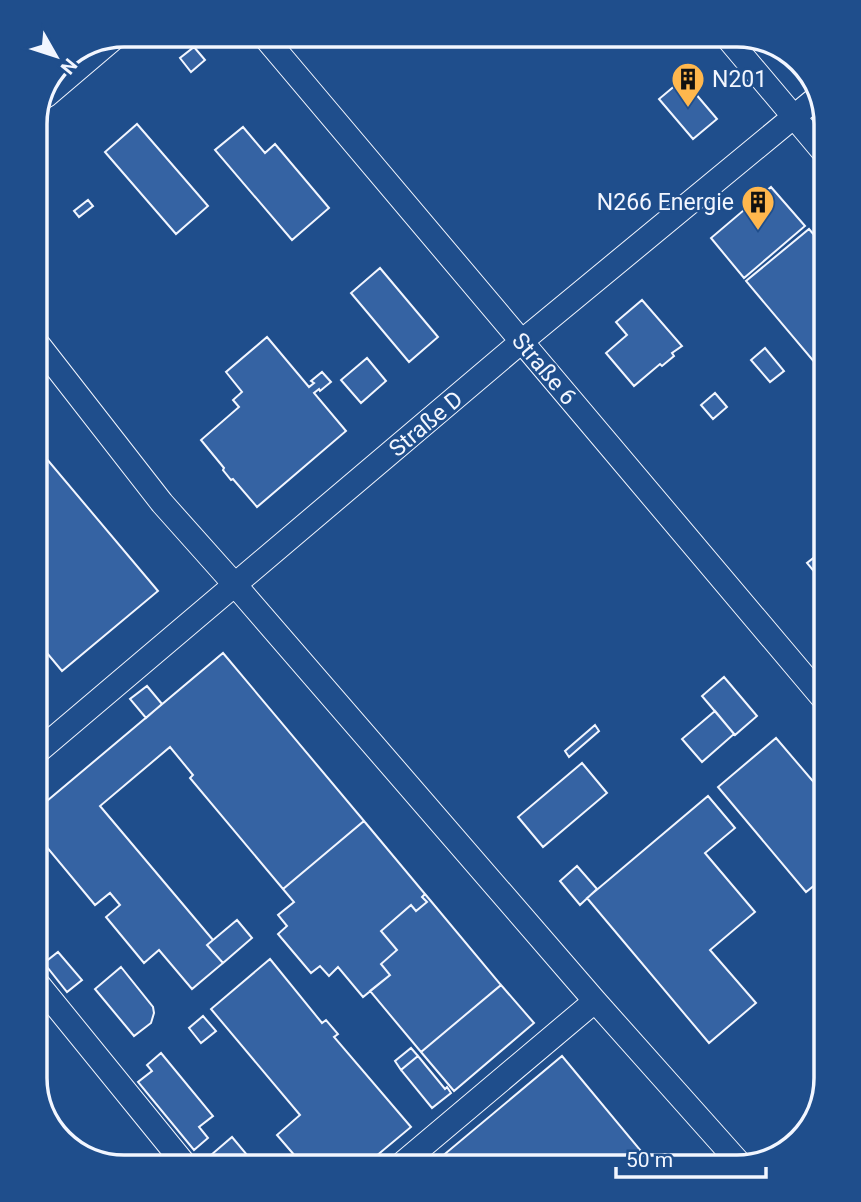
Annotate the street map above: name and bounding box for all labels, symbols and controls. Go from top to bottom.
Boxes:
north arrow [21,21,91,91]
text: N [56,54,82,79]
building icon: N201 [669,60,707,109]
place label: N201 [712,66,767,93]
building icon: N266 Energie [739,183,777,232]
place label: N266 Energie [597,189,734,216]
street label: Straße 6 [506,328,582,410]
street label: Straße D [384,385,468,463]
scale bar [616,1136,766,1180]
text: 50 m [626,1148,673,1172]

